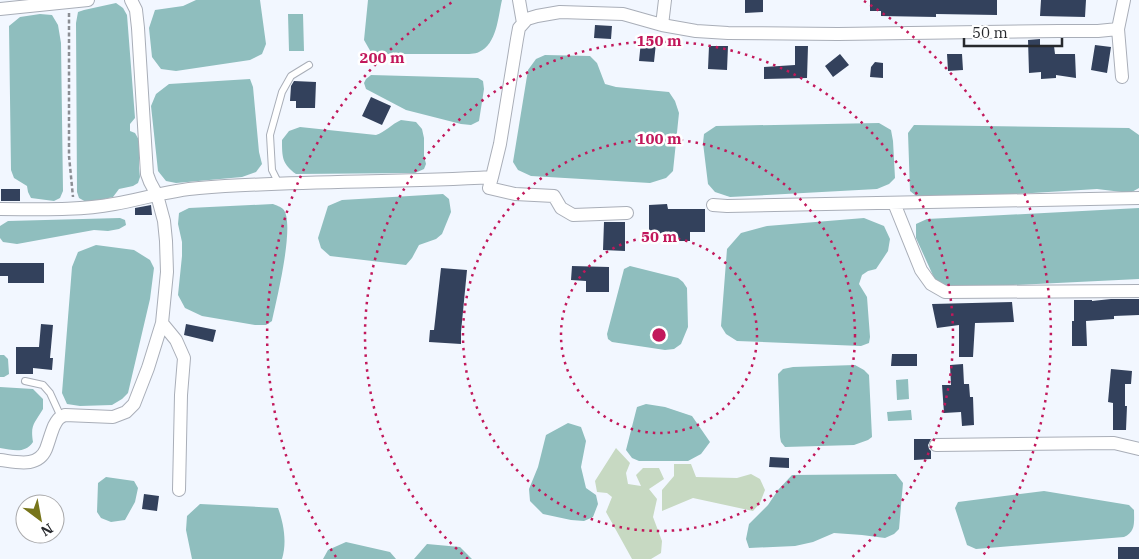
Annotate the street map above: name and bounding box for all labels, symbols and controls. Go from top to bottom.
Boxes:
scale bar [964,15,1062,47]
text: 50 m [972,23,1008,42]
text: 150 m [636,31,682,50]
text: 200 m [359,48,405,67]
text: 100 m [636,129,682,148]
text: 50 m [641,227,677,246]
centre of rings [650,326,668,344]
north arrow [15,494,65,544]
text: N [37,519,56,541]

